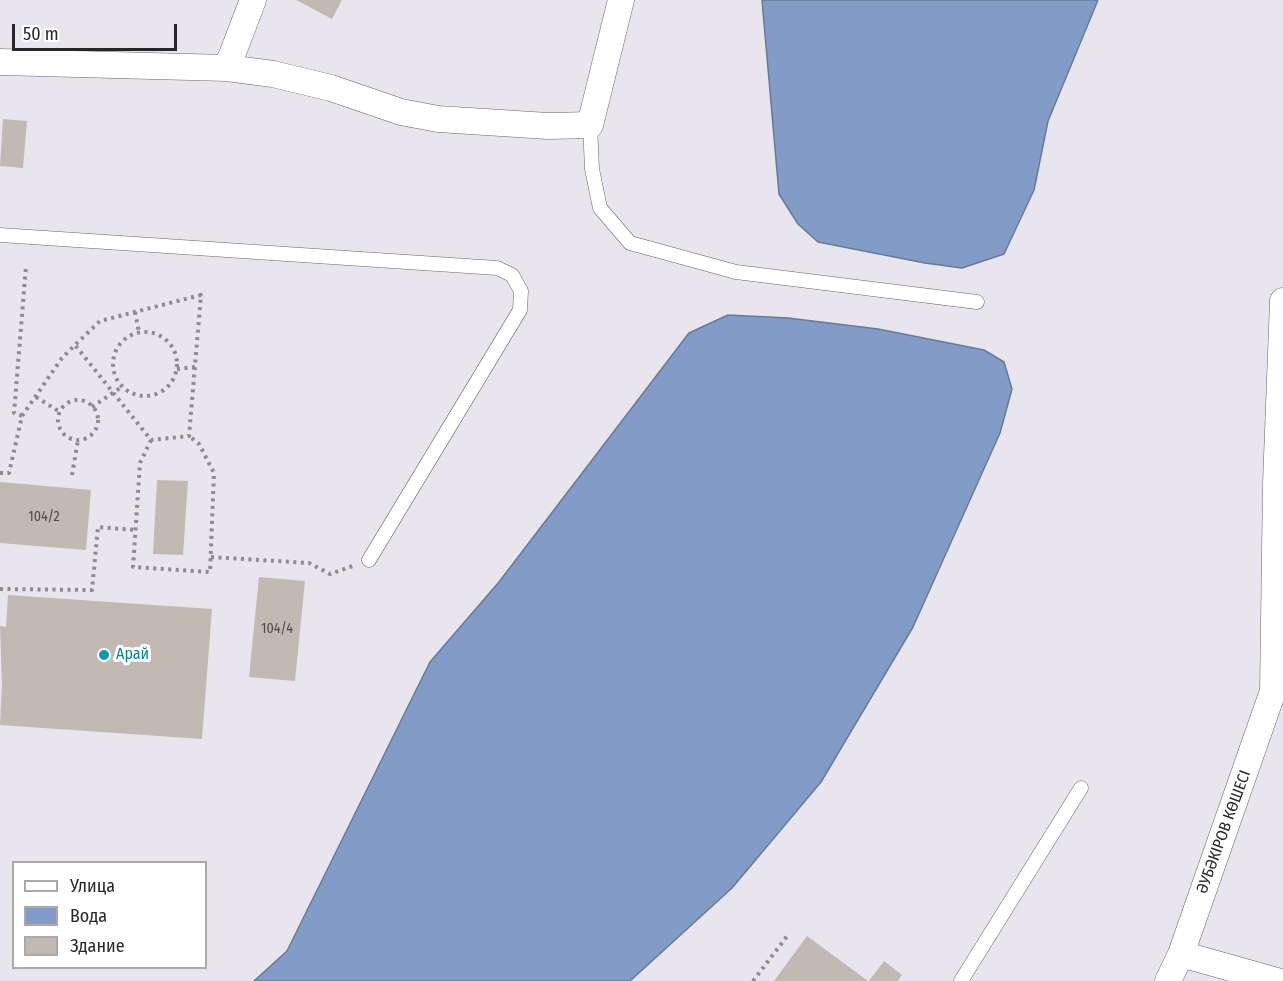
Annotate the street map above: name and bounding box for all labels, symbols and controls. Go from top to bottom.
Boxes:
scale bar [15,12,180,50]
text: 50 m [23,23,59,45]
house number: 104/2 [28,509,60,525]
house number: 104/4 [261,621,293,637]
place label: Арай [116,645,149,665]
marker: Арай [97,648,111,662]
street label: ӘУБӘКІРОВ КӨШЕСІ [1193,768,1255,896]
legend [12,861,207,969]
text: Улица [70,875,115,897]
text: Вода [70,905,107,927]
text: Здание [70,935,125,957]

